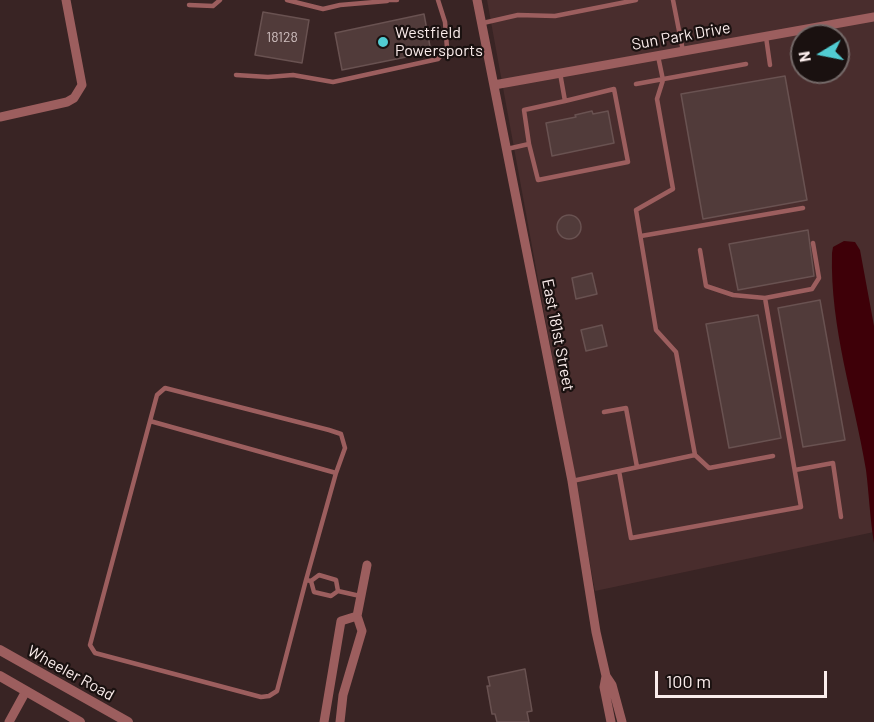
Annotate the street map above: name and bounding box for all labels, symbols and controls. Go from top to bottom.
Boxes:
street label: Sun Park Drive [630,18,732,54]
place label: Westfield Powersports [395,23,483,61]
north arrow [790,24,850,84]
house number: 18128 [266,29,298,45]
marker: Westfield Powersports [376,35,390,49]
text: N [793,50,814,64]
street label: East 181st Street [538,277,578,393]
street label: Wheeler Road [24,641,118,705]
scale bar [658,659,830,697]
text: 100 m [666,670,711,692]

